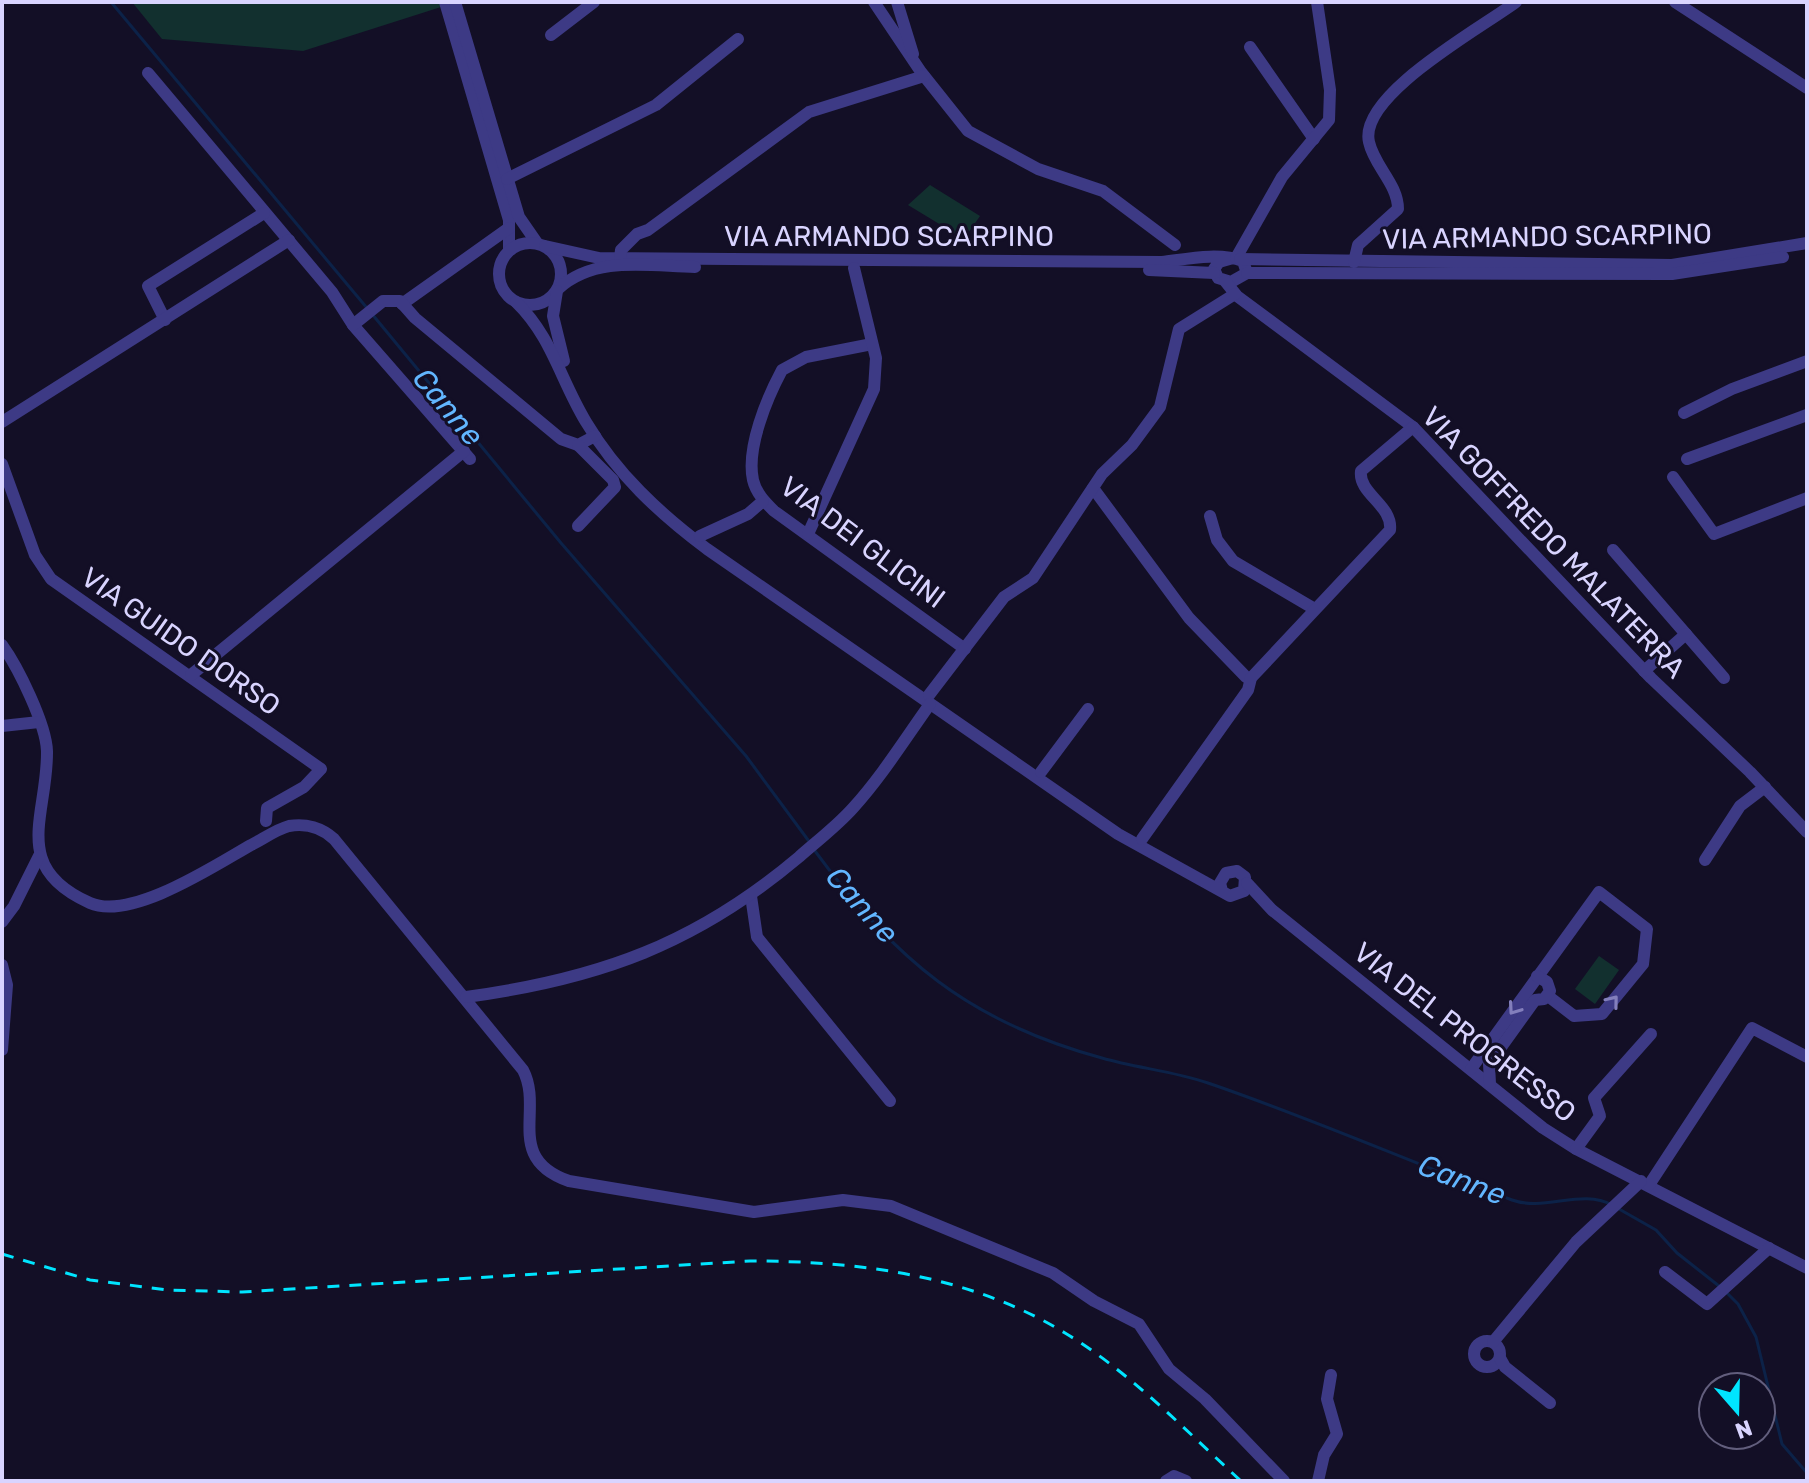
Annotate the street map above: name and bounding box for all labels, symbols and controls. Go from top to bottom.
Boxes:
street label: VIA ARMANDO SCARPINO [1382,217,1712,256]
street label: VIA ARMANDO SCARPINO [724,220,1054,253]
water label: Canne [405,361,491,453]
street label: VIA GOFFREDO MALATERRA [1415,400,1692,685]
street label: VIA DEI GLICINI [774,470,952,615]
street label: VIA GUIDO DORSO [75,560,287,722]
water label: Canne [818,859,906,951]
street label: VIA DEL PROGRESSO [1347,936,1582,1129]
one-way arrow [1603,996,1618,1010]
one-way arrow [1509,1000,1523,1015]
water label: Canne [1413,1147,1511,1213]
north arrow [1697,1371,1777,1451]
text: N [1732,1414,1756,1445]

